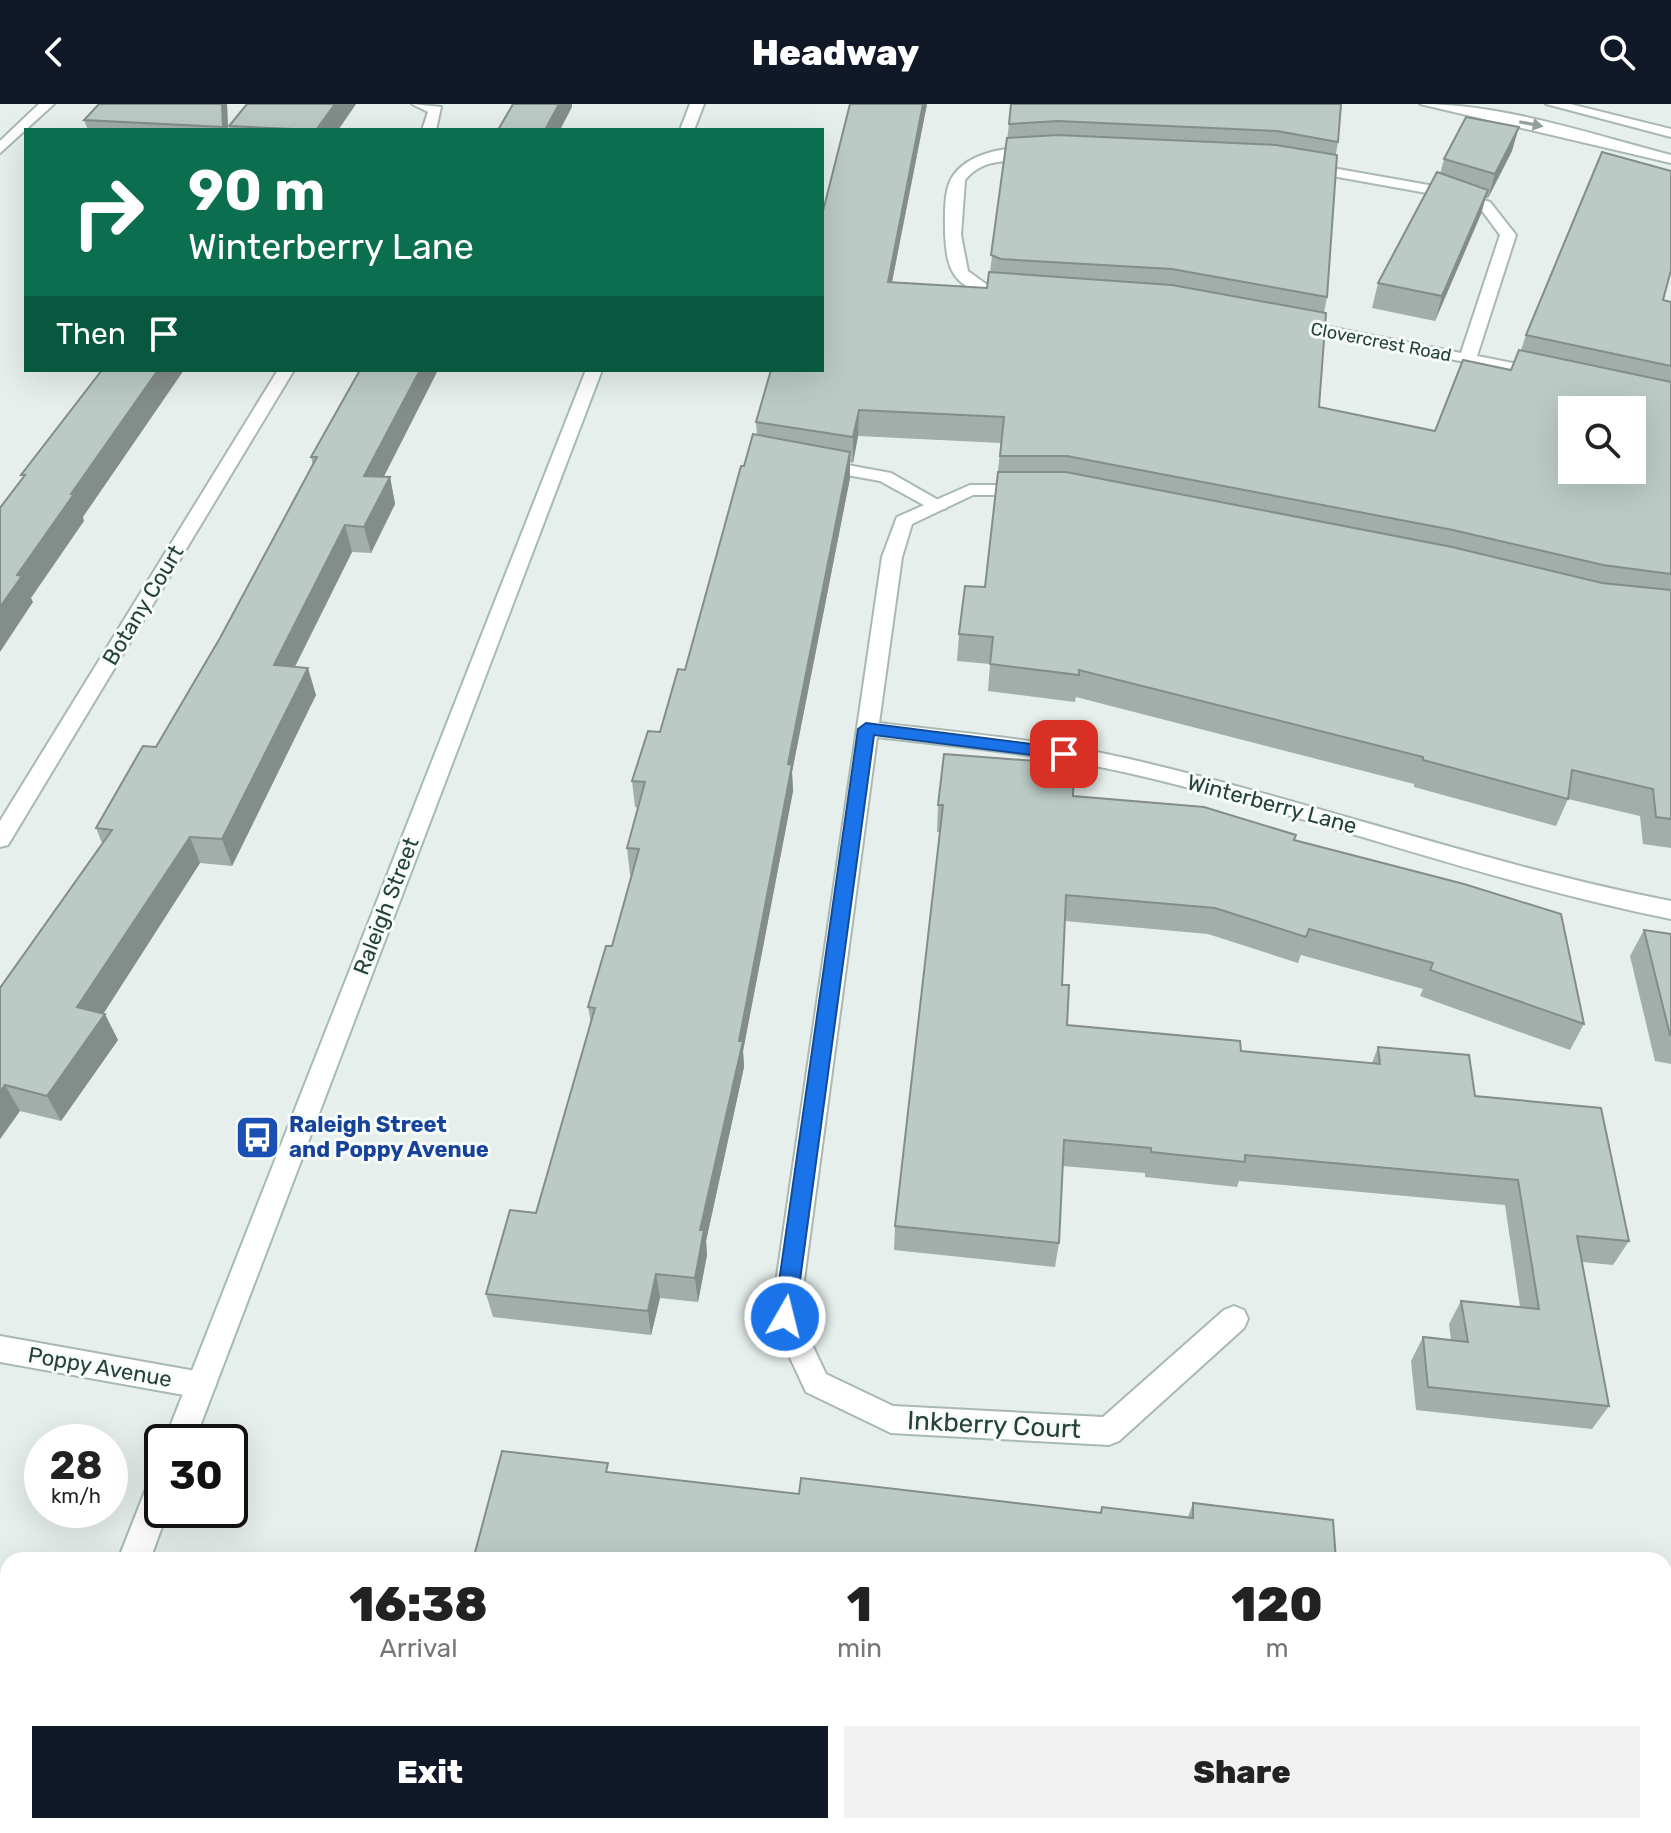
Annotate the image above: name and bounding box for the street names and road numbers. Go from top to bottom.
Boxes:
street label: Clovercrest Road [1309,318,1453,366]
street label: Botany Court [97,540,190,670]
street label: Winterberry Lane [1184,768,1360,840]
street label: Raleigh Street [347,833,425,979]
street label: Poppy Avenue [26,1341,174,1393]
street label: Inkberry Court [906,1405,1082,1445]

